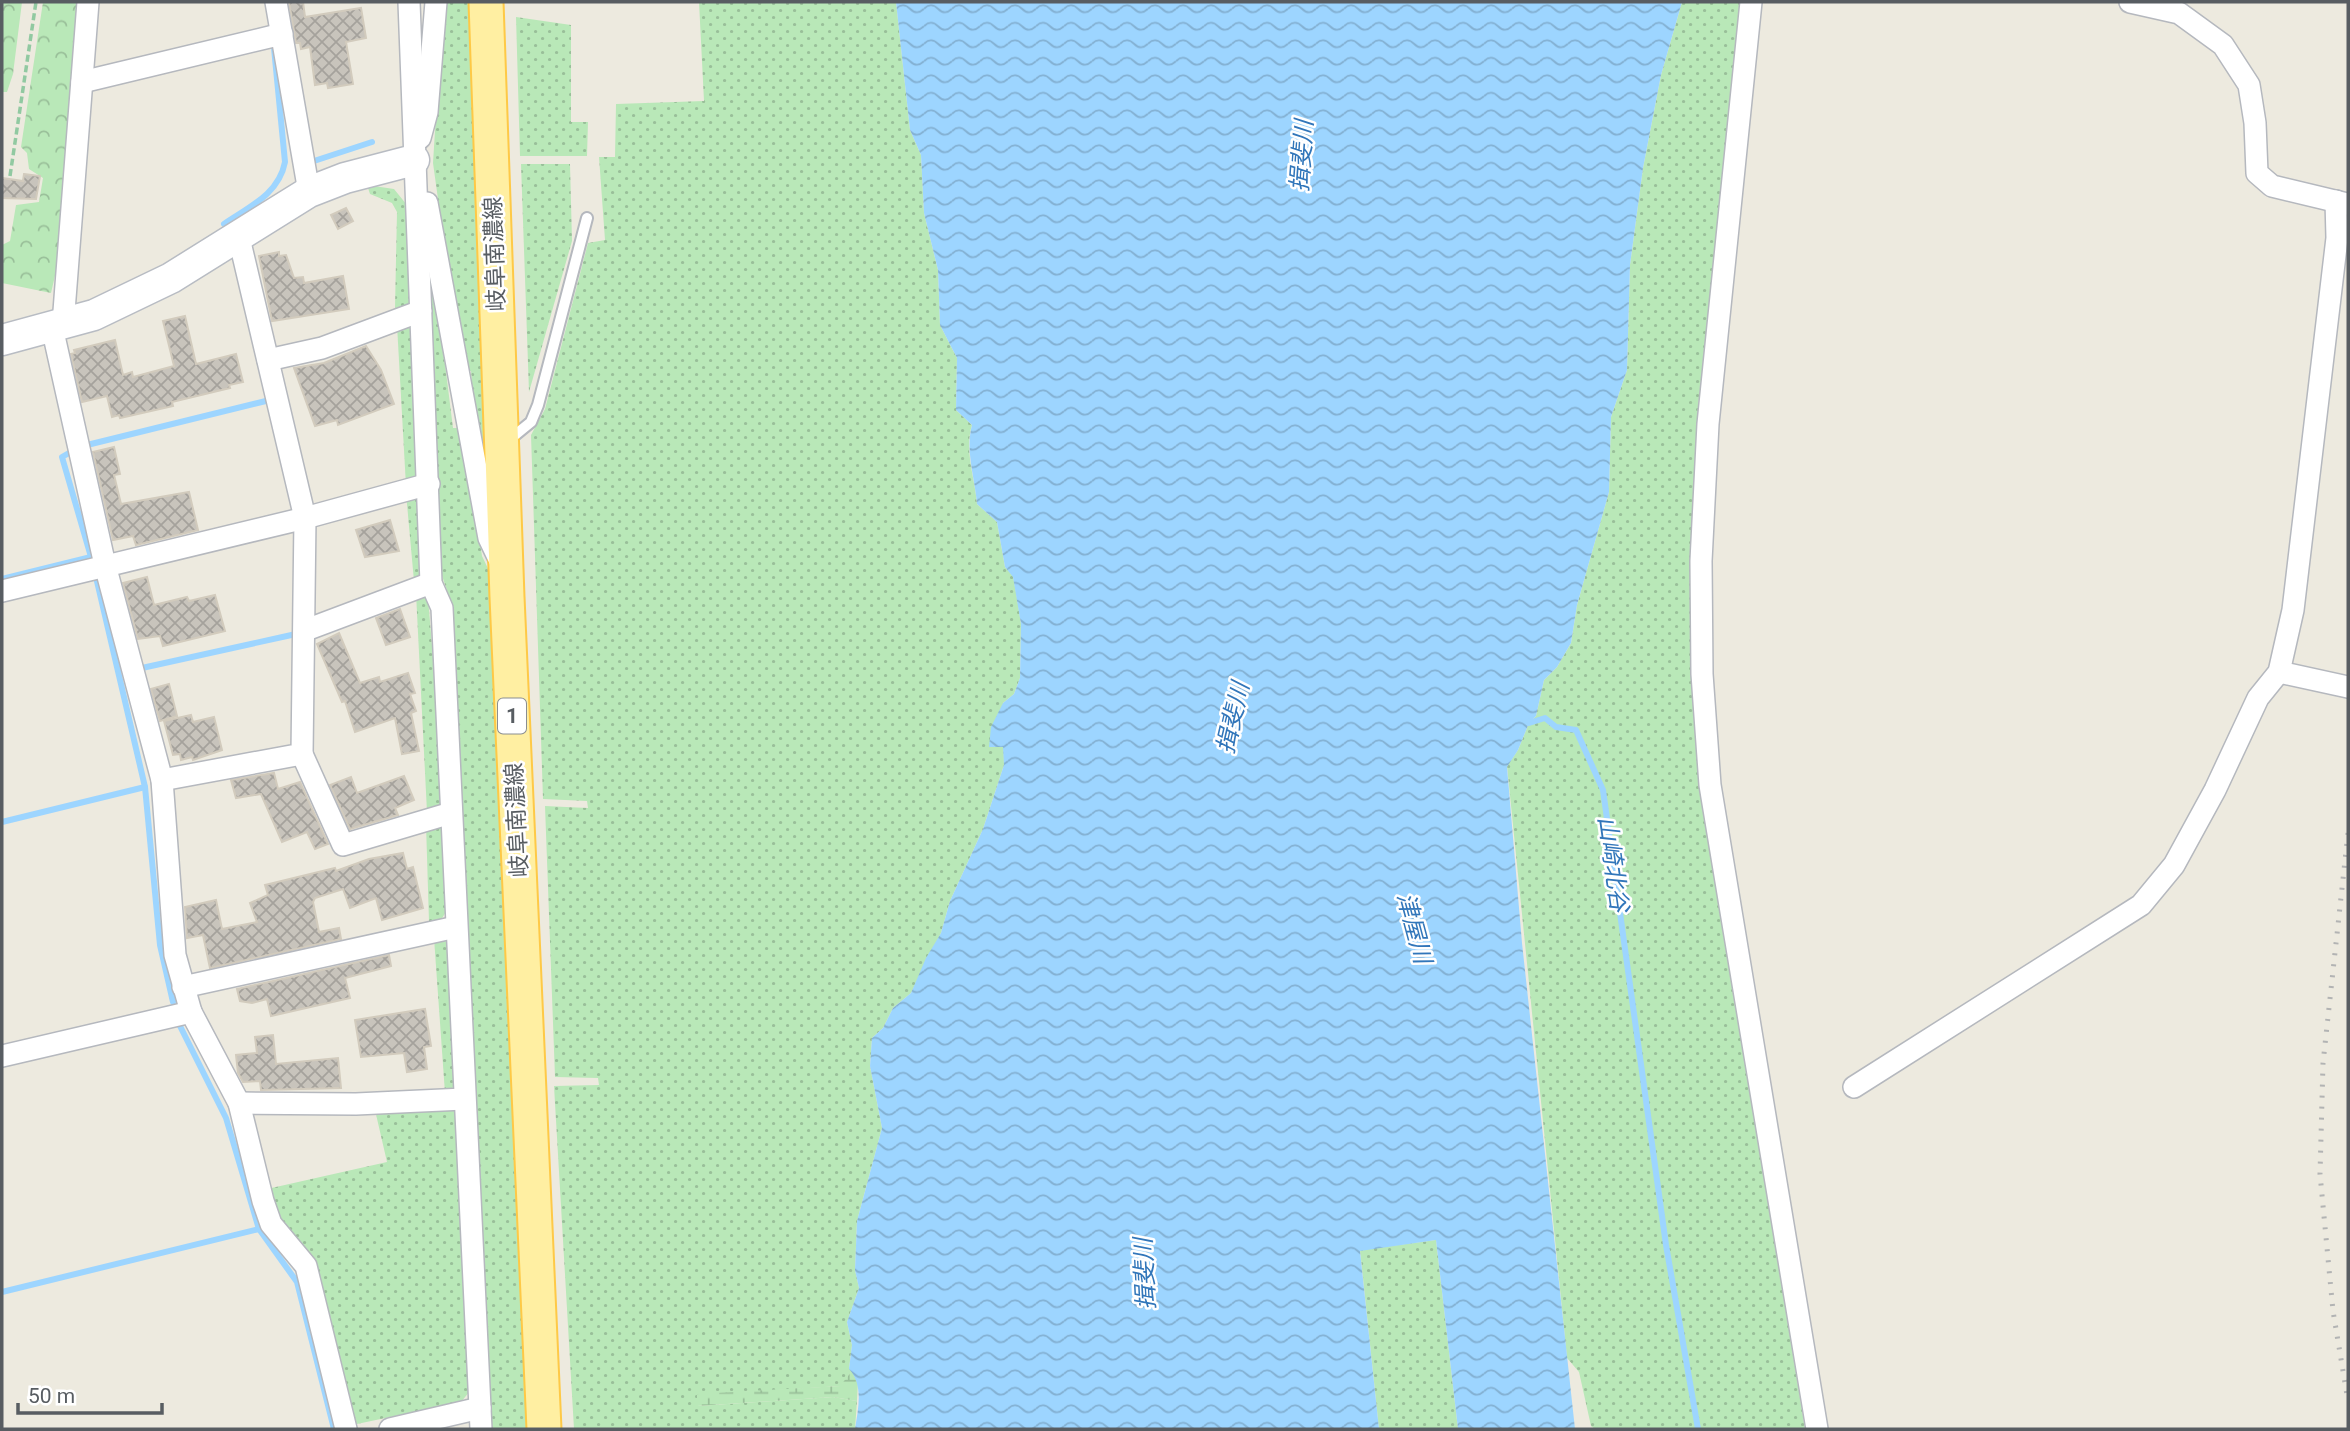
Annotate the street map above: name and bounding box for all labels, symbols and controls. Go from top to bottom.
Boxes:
water label: 揖斐川 [1286,116,1319,193]
street label: 岐阜南濃線 [480,196,510,312]
water label: 揖斐川 [1211,677,1255,756]
road number: 1 [498,698,526,734]
street label: 岐阜南濃線 [501,762,533,878]
water label: 山崎北谷 [1592,815,1634,915]
water label: 津屋川 [1391,890,1438,969]
water label: 揖斐川 [1129,1234,1161,1311]
scale bar [18,1372,161,1416]
text: 50 m [28,1384,75,1408]

